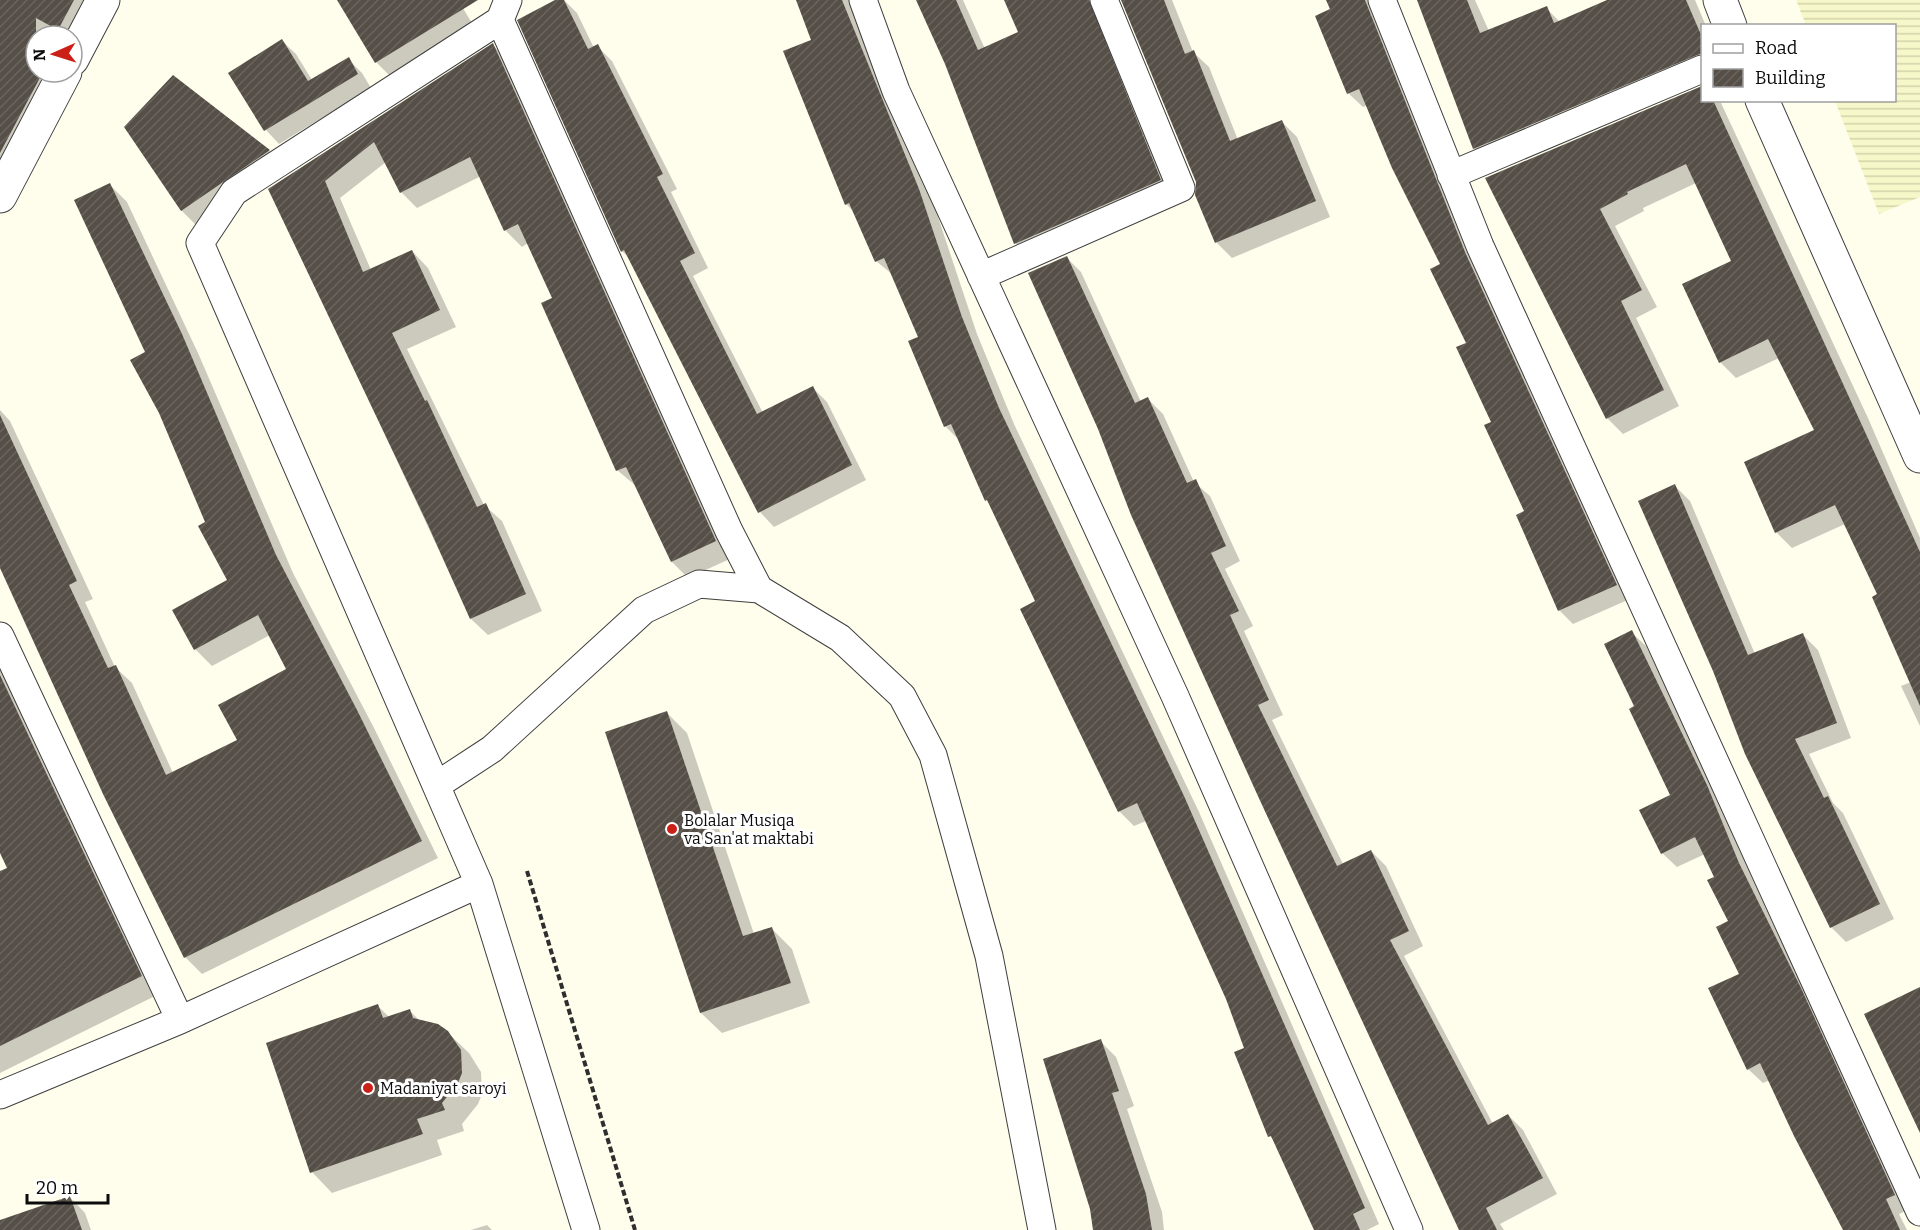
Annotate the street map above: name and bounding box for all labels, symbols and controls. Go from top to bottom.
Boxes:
north arrow [24,24,84,84]
legend [1701,24,1896,102]
text: Road [1755,37,1798,59]
text: N [30,48,49,61]
text: Building [1755,67,1826,89]
place label: Bolalar Musiqa va San'at maktabi [683,811,814,848]
marker: Bolalar Musiqa va San'at maktabi [665,822,679,836]
place label: Madaniyat saroyi [380,1079,507,1098]
marker: Madaniyat saroyi [361,1081,375,1095]
scale bar [27,1167,108,1205]
text: 20 m [36,1177,78,1199]

